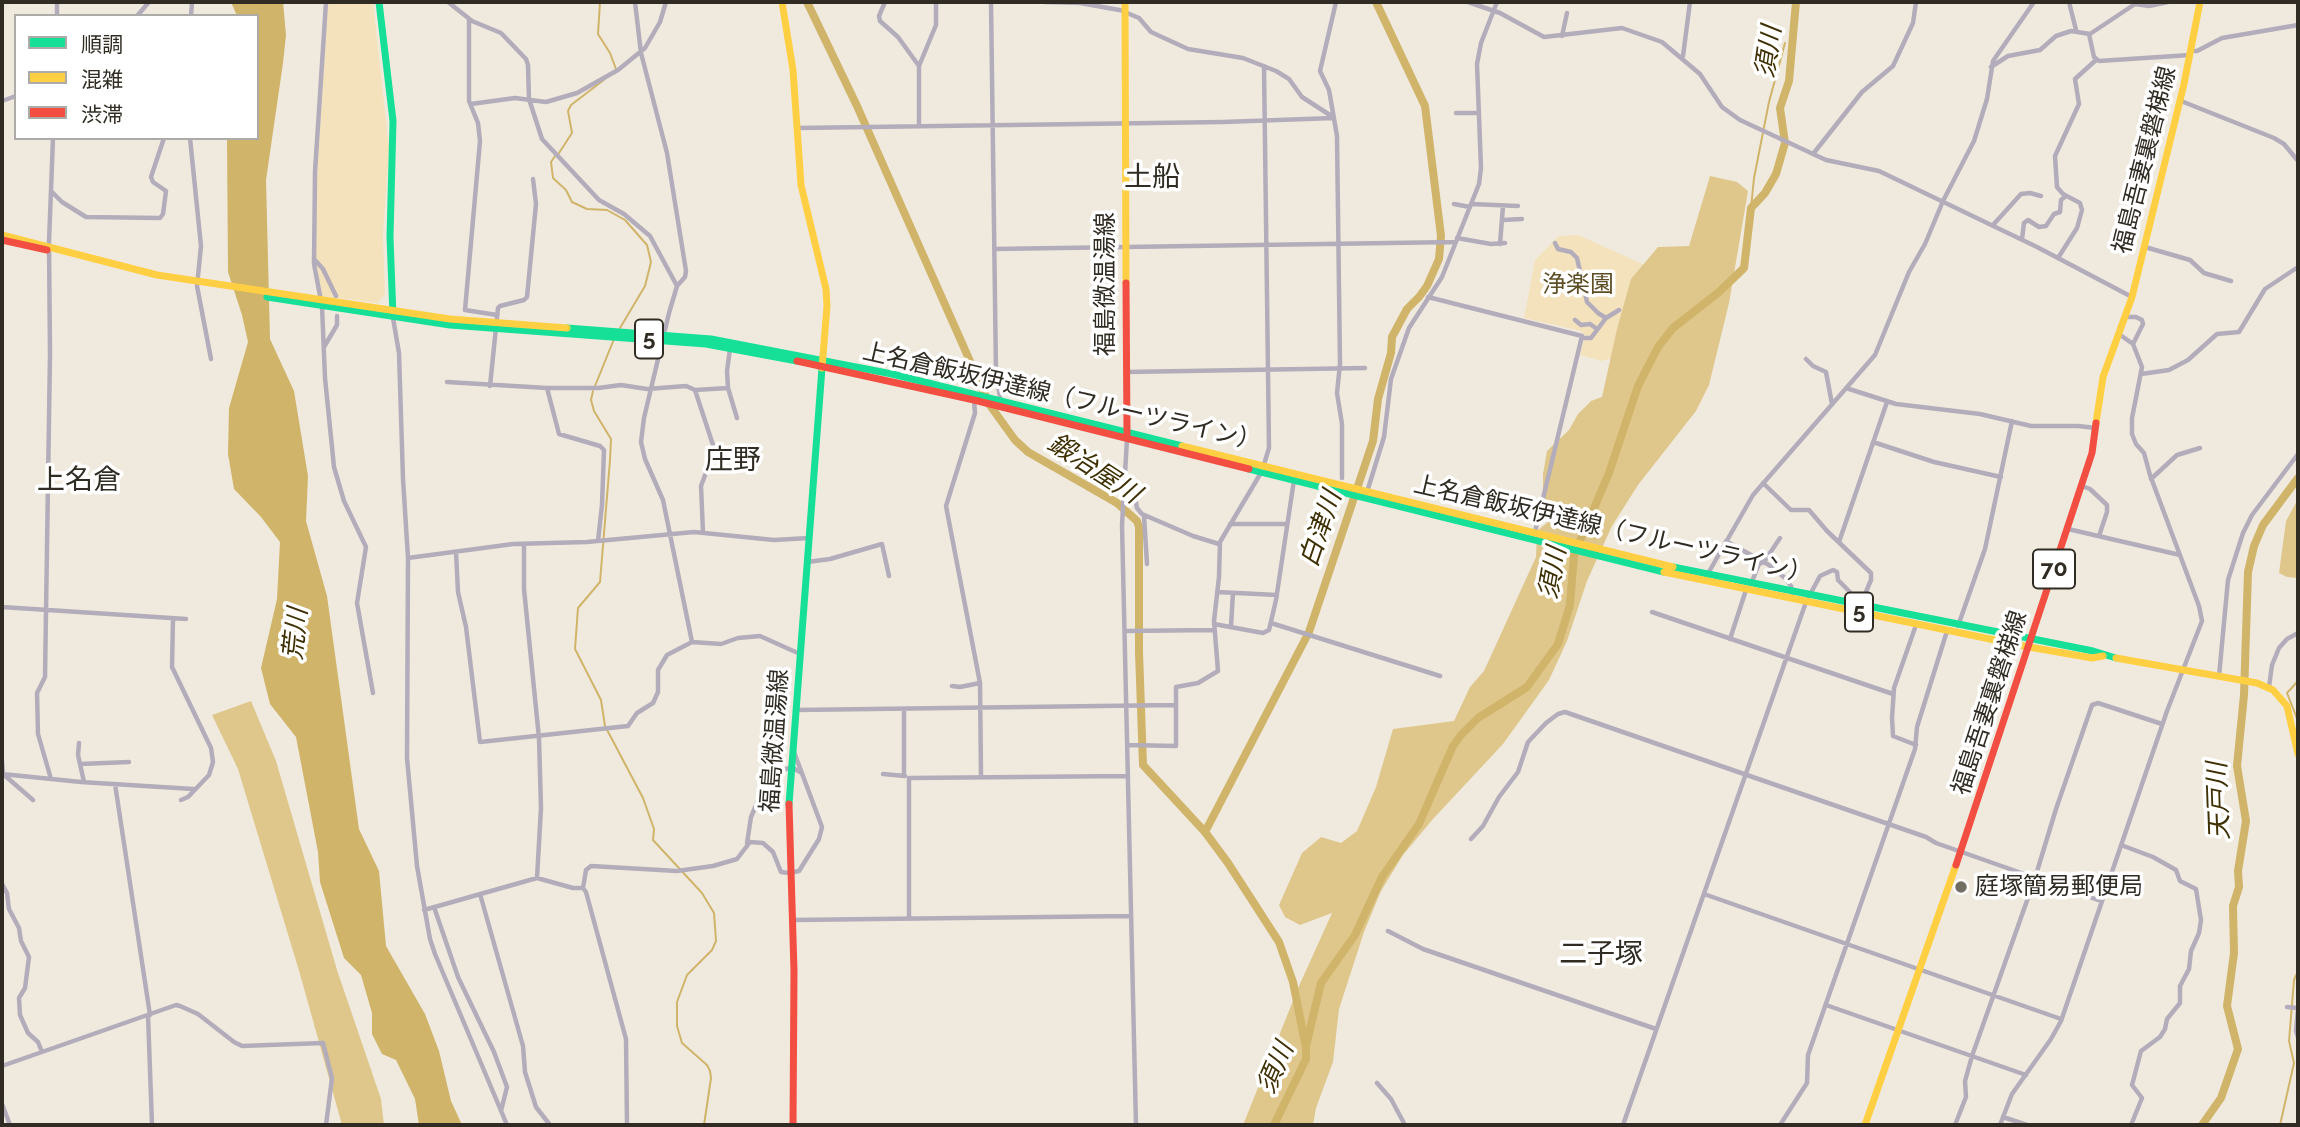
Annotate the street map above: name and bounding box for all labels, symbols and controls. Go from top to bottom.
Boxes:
legend [14,14,259,140]
water label: 須川 [1750,24,1788,80]
text: 順調 [81,32,123,57]
street label: 福島吾妻裏磐梯線 [2108,63,2182,257]
text: 混雑 [81,67,123,92]
text: 渋滞 [81,102,123,127]
district label: 土船 [1124,161,1180,195]
street label: 福島微温湯線 [1092,212,1120,356]
park label: 浄楽園 [1542,271,1614,299]
road number: 5 [635,320,663,358]
street label: 上名倉飯坂伊達線（フルーツライン） [860,337,1264,457]
water label: 鍛冶屋川 [1042,428,1146,510]
district label: 庄野 [705,444,761,478]
district label: 上名倉 [37,464,121,498]
street label: 上名倉飯坂伊達線（フルーツライン） [1411,470,1815,590]
water label: 白津川 [1294,487,1348,571]
water label: 須川 [1533,545,1573,601]
road number: 70 [2033,550,2075,589]
road number: 5 [1845,592,1873,632]
water label: 荒川 [278,607,314,661]
street label: 福島吾妻裏磐梯線 [1947,607,2033,799]
street label: 福島微温湯線 [756,668,794,814]
water label: 天戸川 [2202,761,2236,841]
place label: 庭塚簡易郵便局 [1975,873,2143,901]
marker: 庭塚簡易郵便局 [1953,879,1969,895]
district label: 二子塚 [1559,938,1643,972]
water label: 須川 [1251,1038,1301,1098]

